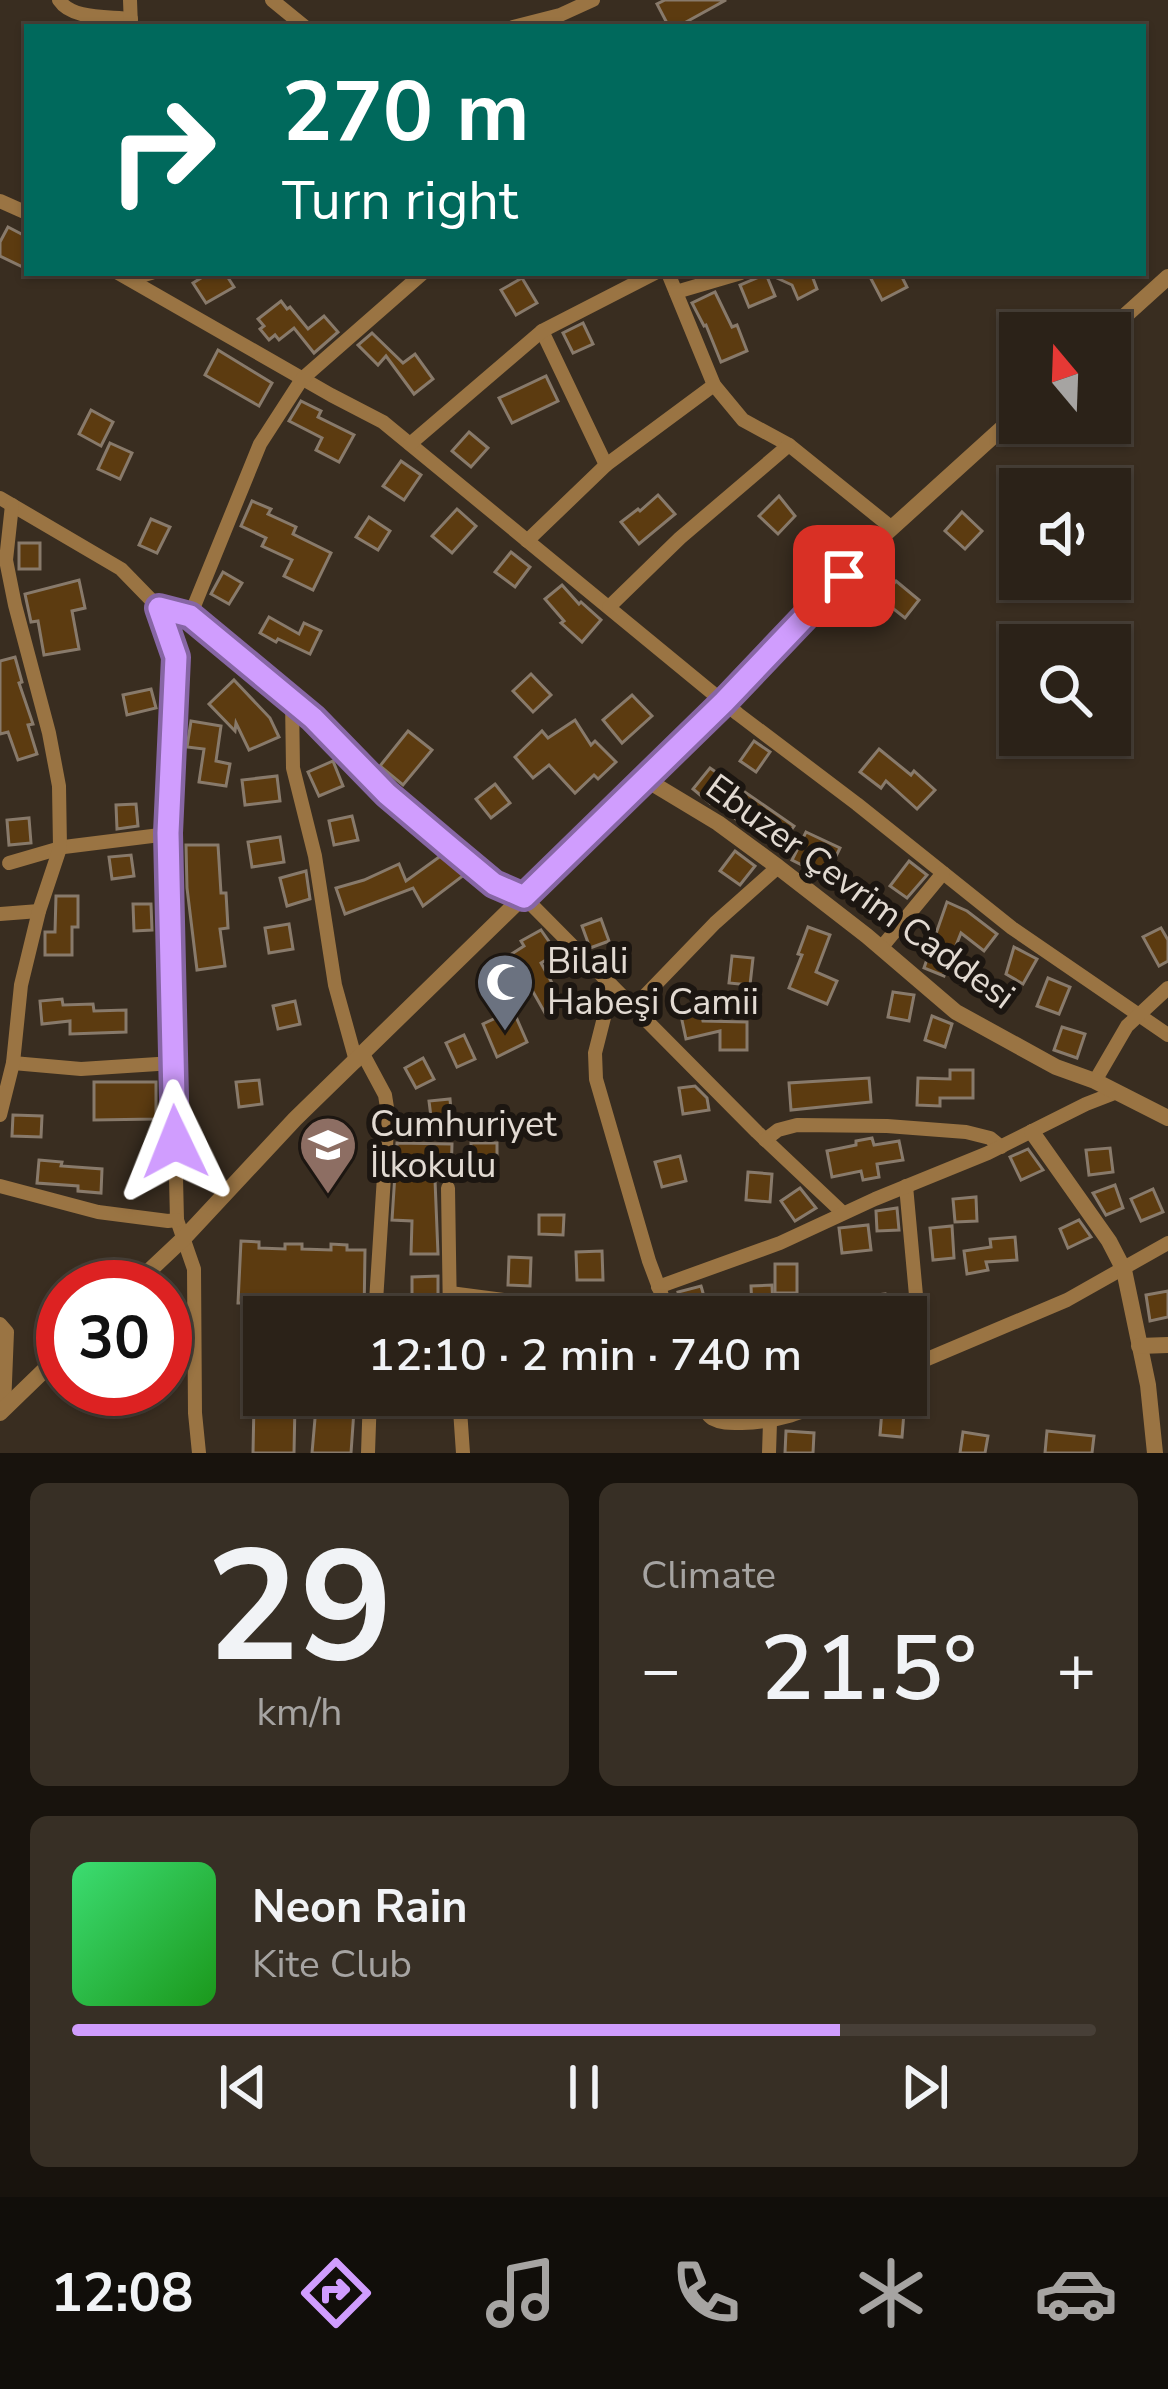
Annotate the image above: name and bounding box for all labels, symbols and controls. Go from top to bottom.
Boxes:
text: 270 m [282,55,530,170]
icon: right [84,72,240,228]
text: Turn right [282,164,518,238]
north arrow [999,312,1131,444]
map controls [999,312,1131,756]
button: sound [999,468,1131,600]
pin [793,525,895,627]
icon: arrive [811,543,877,609]
button: search [999,624,1131,756]
street label: Ebuzer Çevrim Caddesi [696,763,1024,1021]
place label: Bilali Habeşi Camii [547,937,759,1027]
mosque icon: Bilali Habeşi Camii [474,951,536,1033]
position arrow [112,1079,238,1205]
place label: Cumhuriyet İlkokulu [370,1100,557,1190]
school or university icon: Cumhuriyet İlkokulu [297,1114,359,1196]
speed limit sign: 30 [36,1260,192,1416]
text: 12:10 · 2 min · 740 m [368,1325,802,1386]
text: 29 [206,1501,393,1714]
text: Climate [641,1549,776,1602]
text: 21.5° [760,1608,977,1731]
text: − [641,1625,681,1715]
text: + [1056,1625,1096,1715]
text: km/h [257,1686,342,1739]
text: Neon Rain [252,1877,468,1938]
text: Kite Club [252,1938,412,1991]
icon: previous [210,2054,276,2120]
icon: pause [551,2054,617,2120]
icon: next [892,2054,958,2120]
icon: directions [294,2251,378,2335]
icon: music [479,2251,563,2335]
icon: phone [664,2251,748,2335]
icon: climate [849,2251,933,2335]
icon: car [1034,2251,1118,2335]
text: 12:08 [50,2256,193,2330]

